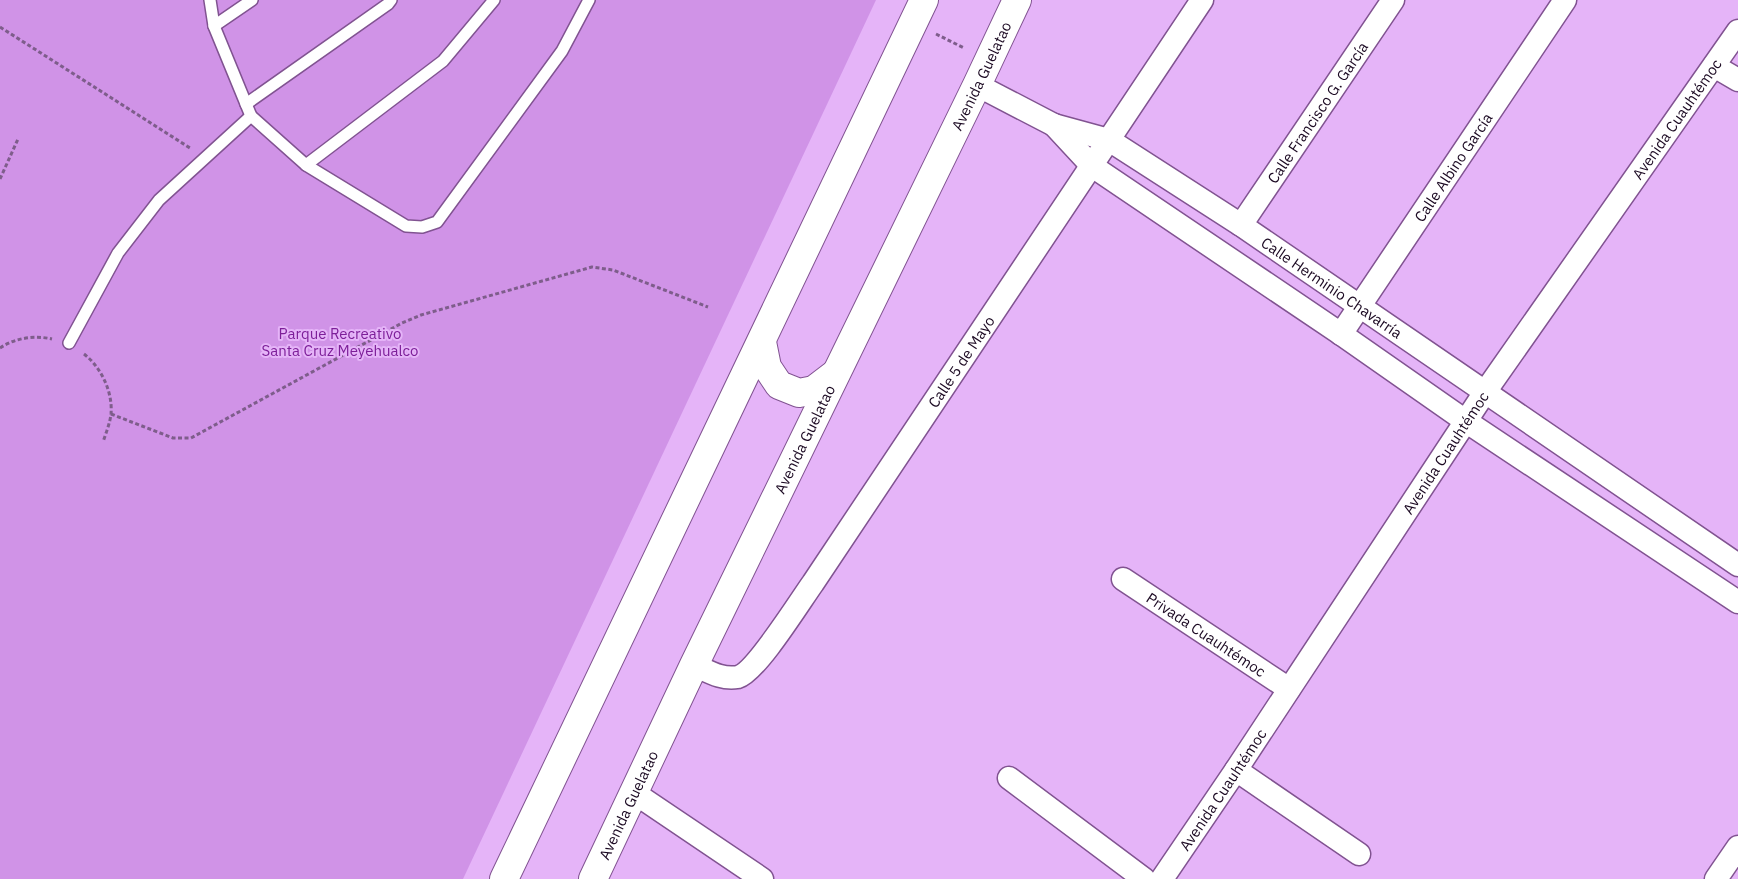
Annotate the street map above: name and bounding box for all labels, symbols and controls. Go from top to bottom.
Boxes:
street label: Avenida Guelatao [947,18,1015,133]
street label: Calle Francisco G. García [1263,38,1372,187]
street label: Avenida Cuauhtémoc [1628,54,1726,183]
street label: Calle Albino García [1410,109,1496,225]
street label: Calle Herminio Chavarría [1258,232,1406,342]
street label: Calle 5 de Mayo [923,312,998,411]
park label: Parque Recreativo Santa Cruz Meyehualco [262,324,418,360]
street label: Avenida Guelatao [770,382,839,496]
street label: Avenida Cuauhtémoc [1398,387,1493,517]
street label: Privada Cuauhtémoc [1143,588,1270,681]
street label: Avenida Cuauhtémoc [1175,725,1270,854]
street label: Avenida Guelatao [594,747,662,862]

